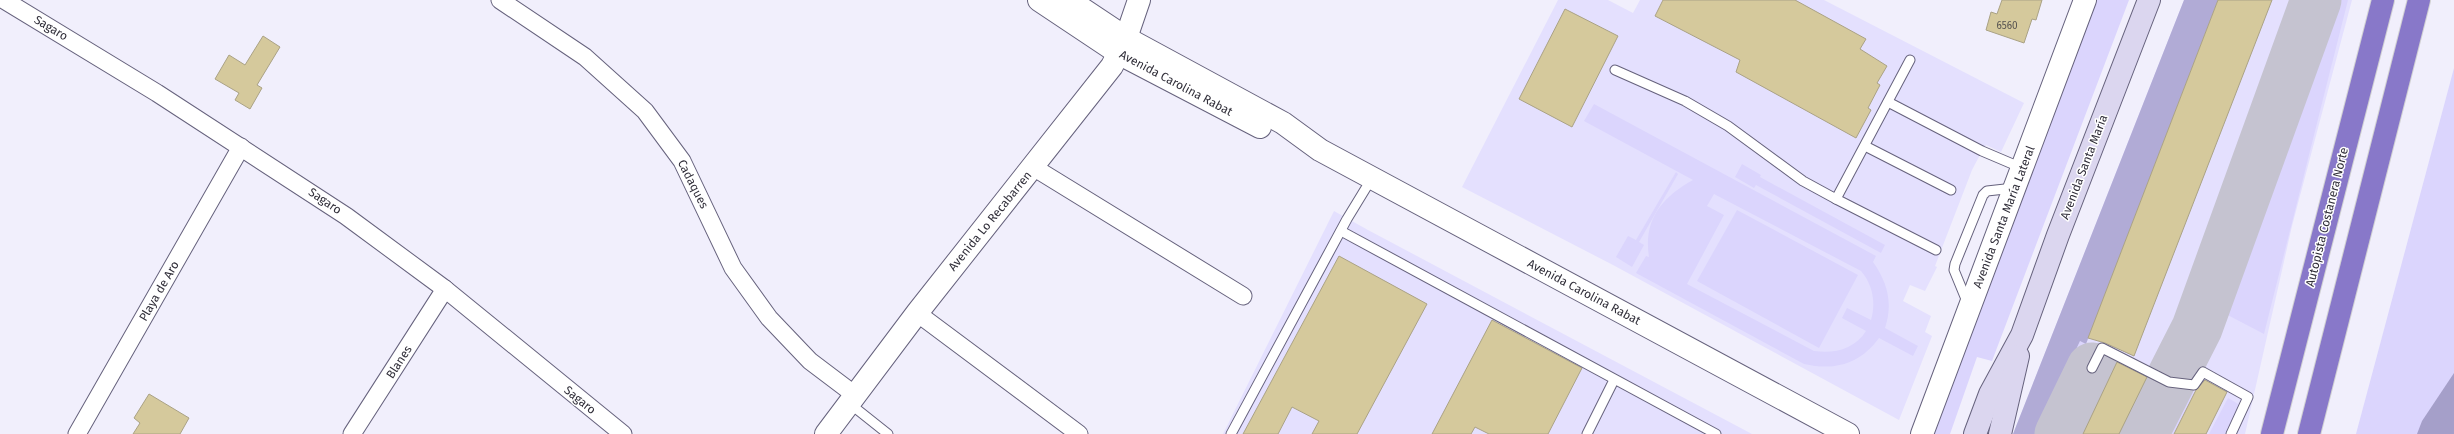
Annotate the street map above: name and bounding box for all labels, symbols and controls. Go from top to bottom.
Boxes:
street label: Sagaro [32,13,70,43]
house number: 6560 [1996,20,2018,32]
street label: Avenida Carolina Rabat [1117,47,1236,119]
street label: Avenida Santa María [2058,113,2110,221]
street label: Avenida Santa María Lateral [1970,143,2038,290]
street label: Autopista Costanera Norte [2303,146,2351,288]
street label: Cadaques [675,157,711,211]
street label: Avenida Lo Recabarren [945,168,1035,274]
street label: Sagaro [306,185,344,217]
street label: Avenida Carolina Rabat [1525,256,1644,328]
street label: Playa de Aro [136,258,182,324]
street label: Blanes [383,343,415,381]
street label: Sagaro [561,383,599,417]

